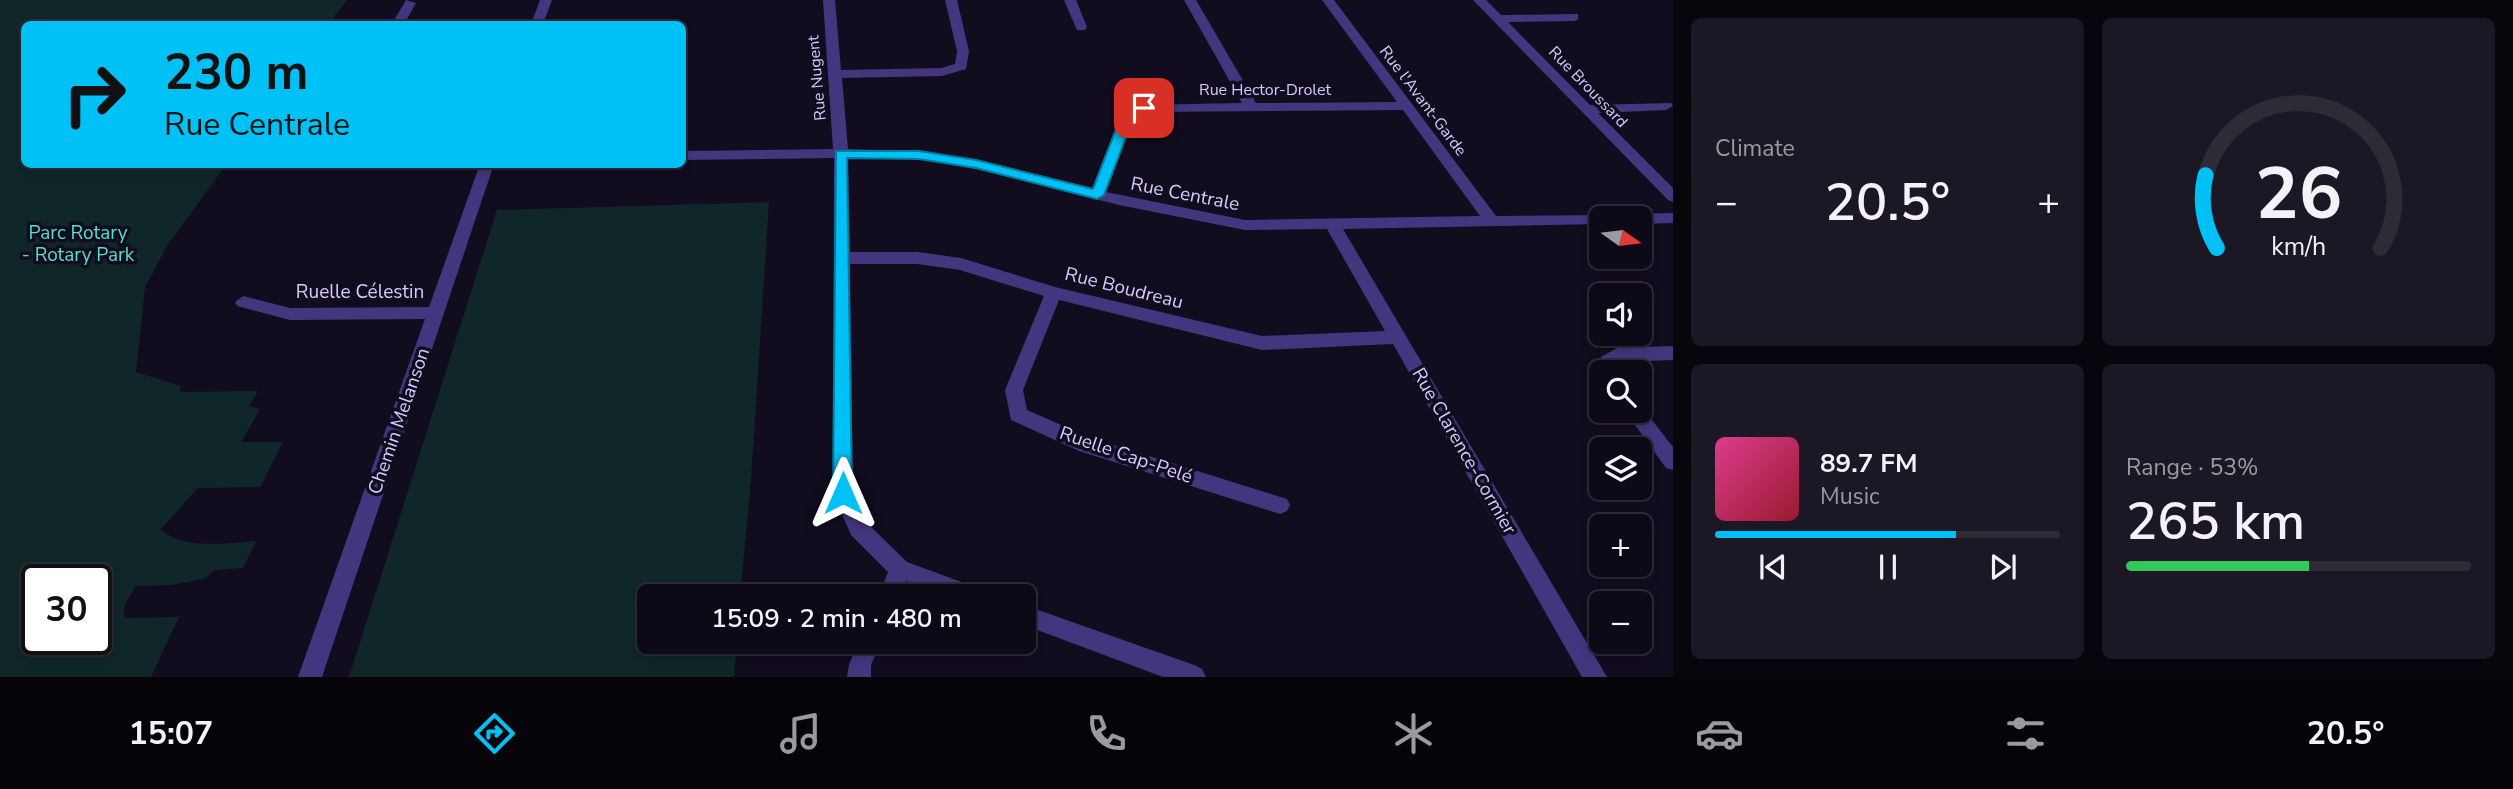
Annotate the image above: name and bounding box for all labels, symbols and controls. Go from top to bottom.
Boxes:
street label: Rue Nugent [802,34,832,122]
text: 230 m [164,39,308,106]
street label: Rue l'Avant-Garde [1374,41,1472,161]
street label: Rue Broussard [1543,41,1633,133]
icon: right [49,49,140,140]
pin [1114,78,1174,138]
street label: Rue Hector-Drolet [1199,79,1331,101]
icon: arrive [1125,89,1163,127]
text: Rue Centrale [164,103,350,146]
text: Climate [1715,133,1795,164]
text: 26 [2255,144,2342,244]
text: 20.5° [1825,167,1950,238]
street label: Rue Centrale [1128,171,1242,217]
text: − [1715,177,1738,228]
text: + [2037,177,2060,228]
north arrow [1589,206,1652,270]
map controls [1589,206,1652,654]
park label: Parc Rotary - Rotary Park [22,220,135,268]
text: km/h [2271,230,2326,264]
street label: Rue Boudreau [1062,261,1186,315]
street label: Ruelle Célestin [296,279,424,305]
button: sound [1589,283,1652,346]
street label: Chemin Melanson [362,344,436,498]
button: search [1589,360,1652,423]
street label: Rue Clarence-Cormier [1406,363,1522,539]
street label: Ruelle Cap-Pelé [1056,420,1196,490]
button: layers [1589,437,1652,500]
text: 89.7 FM [1820,446,1917,481]
text: Range · 53% [2126,452,2258,483]
position arrow [806,456,880,530]
text: Music [1820,481,1880,512]
text: 265 km [2126,486,2305,557]
button: + [1589,514,1652,577]
icon: previous [1754,548,1792,586]
icon: pause [1869,548,1907,586]
icon: next [1984,548,2022,586]
speed limit sign: 30 [21,564,112,655]
button: − [1589,591,1652,654]
text: 15:09 · 2 min · 480 m [711,601,962,636]
icon: directions [470,709,519,758]
icon: music [776,709,825,758]
icon: phone [1082,709,1131,758]
icon: climate [1389,709,1438,758]
icon: car [1695,709,1744,758]
icon: filters [2001,709,2050,758]
text: 15:07 [129,712,213,755]
text: 20.5° [2307,712,2384,755]

